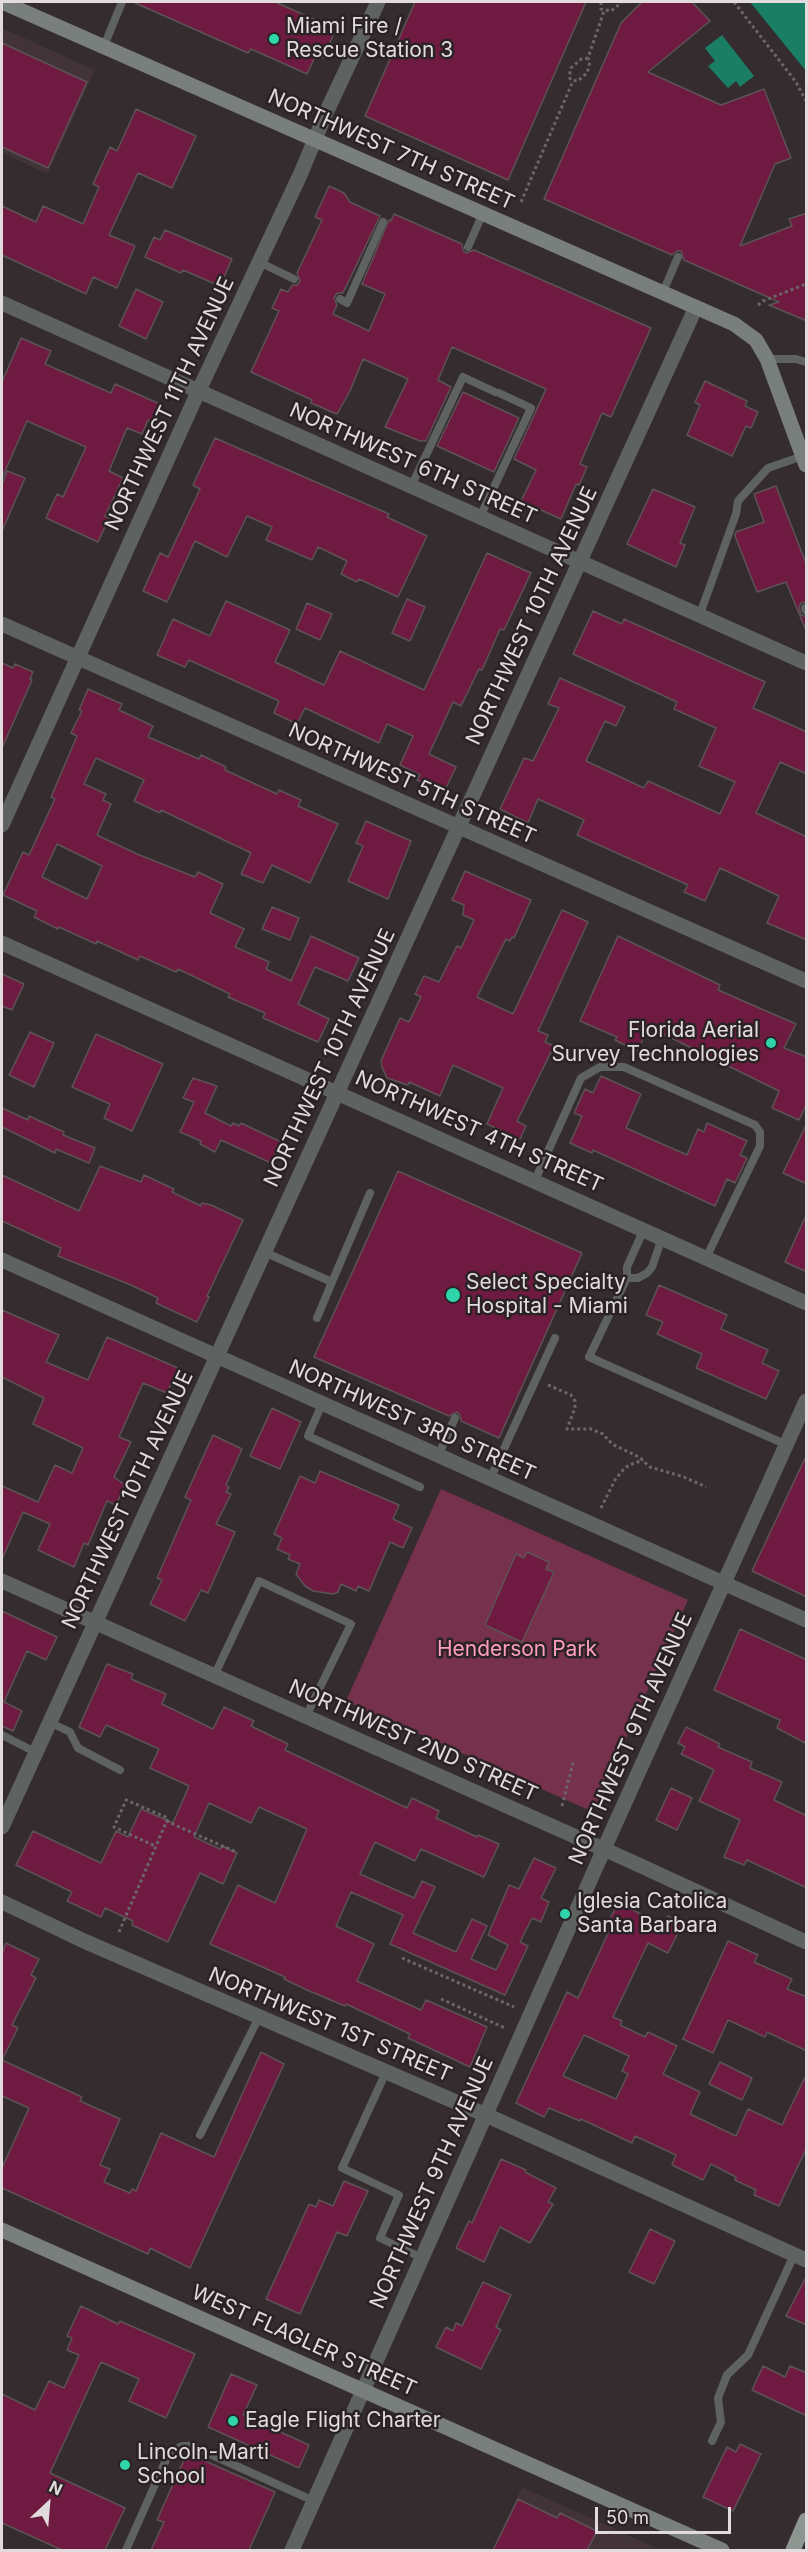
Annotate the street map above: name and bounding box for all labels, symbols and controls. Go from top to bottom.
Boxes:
place label: Miami Fire / Rescue Station 3 [286,14,453,64]
marker: Miami Fire / Rescue Station 3 [267,32,281,46]
street label: NORTHWEST 7TH STREET [264,84,518,216]
street label: NORTHWEST 11TH AVENUE [100,273,240,535]
street label: NORTHWEST 6TH STREET [285,398,541,530]
street label: NORTHWEST 10TH AVENUE [461,483,603,749]
street label: NORTHWEST 5TH STREET [284,718,540,850]
street label: NORTHWEST 10TH AVENUE [259,925,401,1191]
place label: Florida Aerial Survey Technologies [551,1018,759,1068]
marker: Florida Aerial Survey Technologies [764,1036,778,1050]
street label: NORTHWEST 4TH STREET [351,1066,607,1198]
place label: Select Specialty Hospital - Miami [466,1270,628,1320]
marker: Select Specialty Hospital - Miami [444,1286,462,1304]
street label: NORTHWEST 3RD STREET [285,1355,539,1487]
street label: NORTHWEST 10TH AVENUE [57,1367,199,1633]
street label: NORTHWEST 9TH AVENUE [564,1609,698,1869]
park label: Henderson Park [437,1637,597,1663]
street label: NORTHWEST 2ND STREET [285,1675,541,1807]
place label: Iglesia Catolica Santa Barbara [577,1889,727,1939]
marker: Iglesia Catolica Santa Barbara [558,1907,572,1921]
street label: NORTHWEST 1ST STREET [205,1962,455,2088]
street label: NORTHWEST 9TH AVENUE [365,2053,499,2313]
street label: WEST FLAGLER STREET [188,2280,420,2402]
place label: Eagle Flight Charter [245,2408,441,2434]
marker: Eagle Flight Charter [226,2414,240,2428]
place label: Lincoln-Marti School [137,2440,269,2490]
marker: Lincoln-Marti School [118,2458,132,2472]
north arrow [18,2474,78,2534]
text: N [46,2476,66,2499]
scale bar [598,2495,734,2533]
text: 50 m [606,2507,649,2528]

